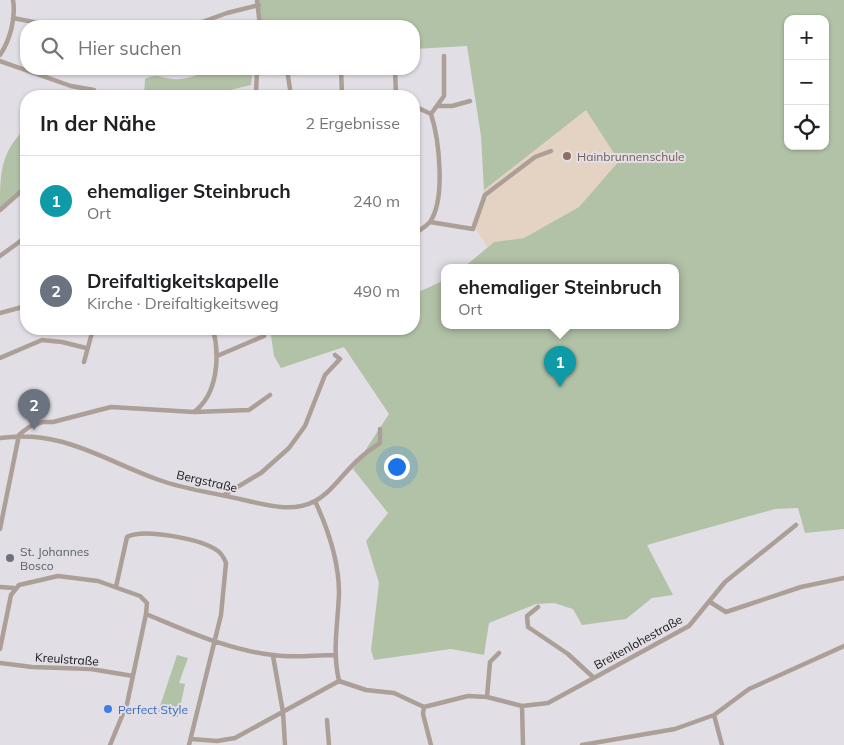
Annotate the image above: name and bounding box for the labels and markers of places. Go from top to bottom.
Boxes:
place label: Hainbrunnenschule [577,149,685,164]
marker: Hainbrunnenschule [561,150,573,162]
pin: 1 [544,346,576,387]
pin: 2 [18,389,50,430]
place label: St. Johannes Bosco [20,544,89,573]
marker: St. Johannes Bosco [4,552,16,564]
place label: Perfect Style [118,702,188,717]
marker: Perfect Style [102,703,114,715]

